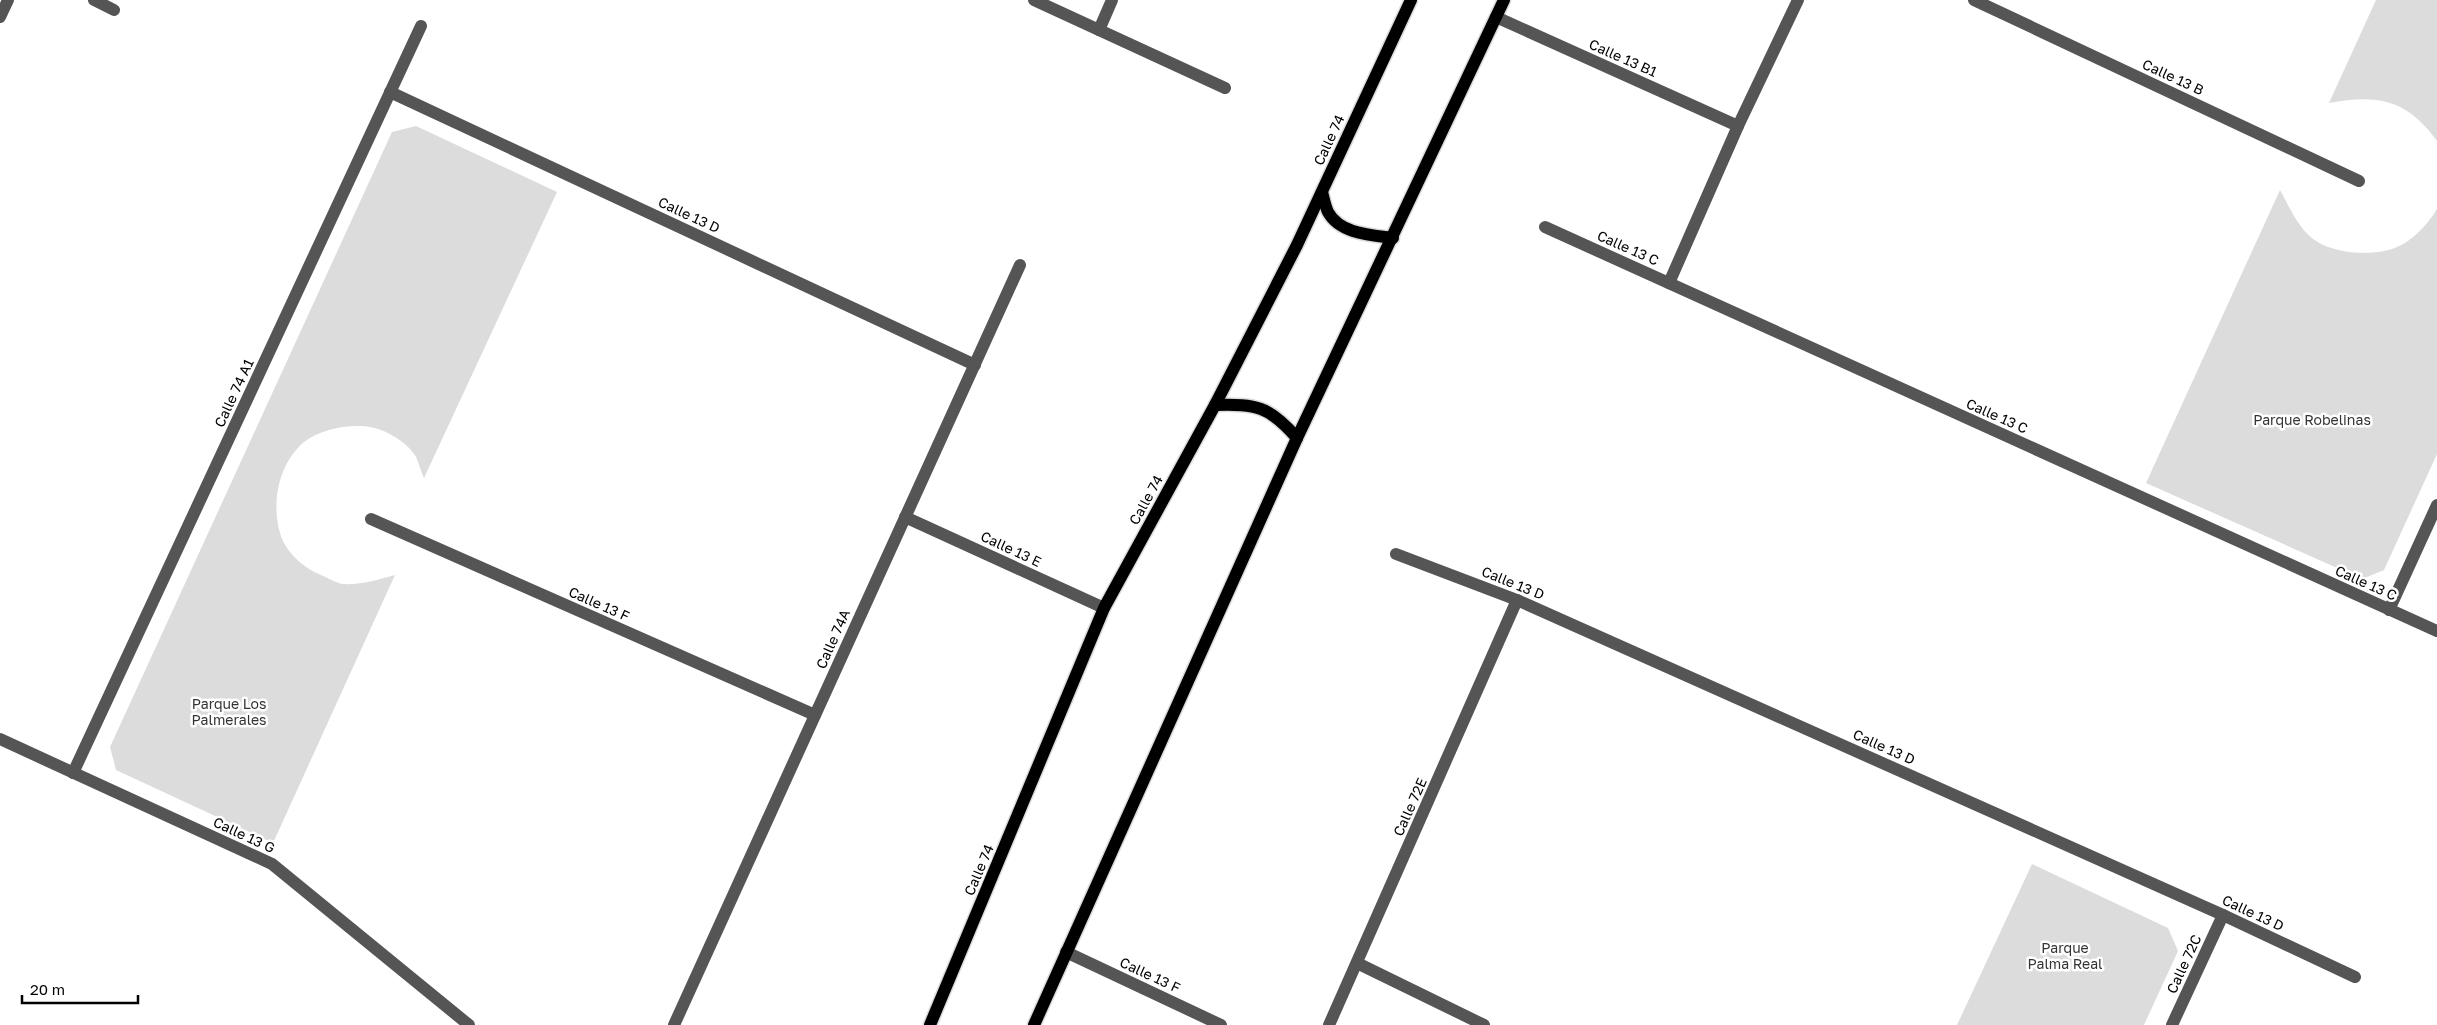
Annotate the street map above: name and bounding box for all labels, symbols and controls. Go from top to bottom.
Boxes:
street label: Calle 13 B1 [1587,35,1660,80]
street label: Calle 13 B [2140,55,2207,98]
street label: Calle 74 [1309,112,1348,168]
street label: Calle 13 D [656,193,723,236]
street label: Calle 13 C [1595,226,1662,269]
street label: Calle 74 A1 [210,356,257,430]
street label: Calle 13 C [1964,394,2031,437]
park label: Parque Robelinas [2253,411,2371,428]
street label: Calle 74 [1125,472,1166,527]
street label: Calle 13 E [978,527,1044,570]
street label: Calle 13 C [2333,561,2400,604]
street label: Calle 13 D [1479,562,1547,603]
street label: Calle 13 F [566,583,632,624]
street label: Calle 74A [812,606,853,671]
park label: Parque Los Palmerales [191,695,267,728]
street label: Calle 13 D [1851,725,1918,768]
street label: Calle 72E [1389,775,1430,839]
street label: Calle 13 G [211,813,278,856]
street label: Calle 74 [960,842,997,898]
street label: Calle 13 D [2220,891,2287,934]
street label: Calle 72C [2163,932,2205,996]
park label: Parque Palma Real [2027,939,2103,972]
street label: Calle 13 F [1117,953,1183,996]
scale bar [22,972,139,1004]
text: 20 m [30,980,65,998]

